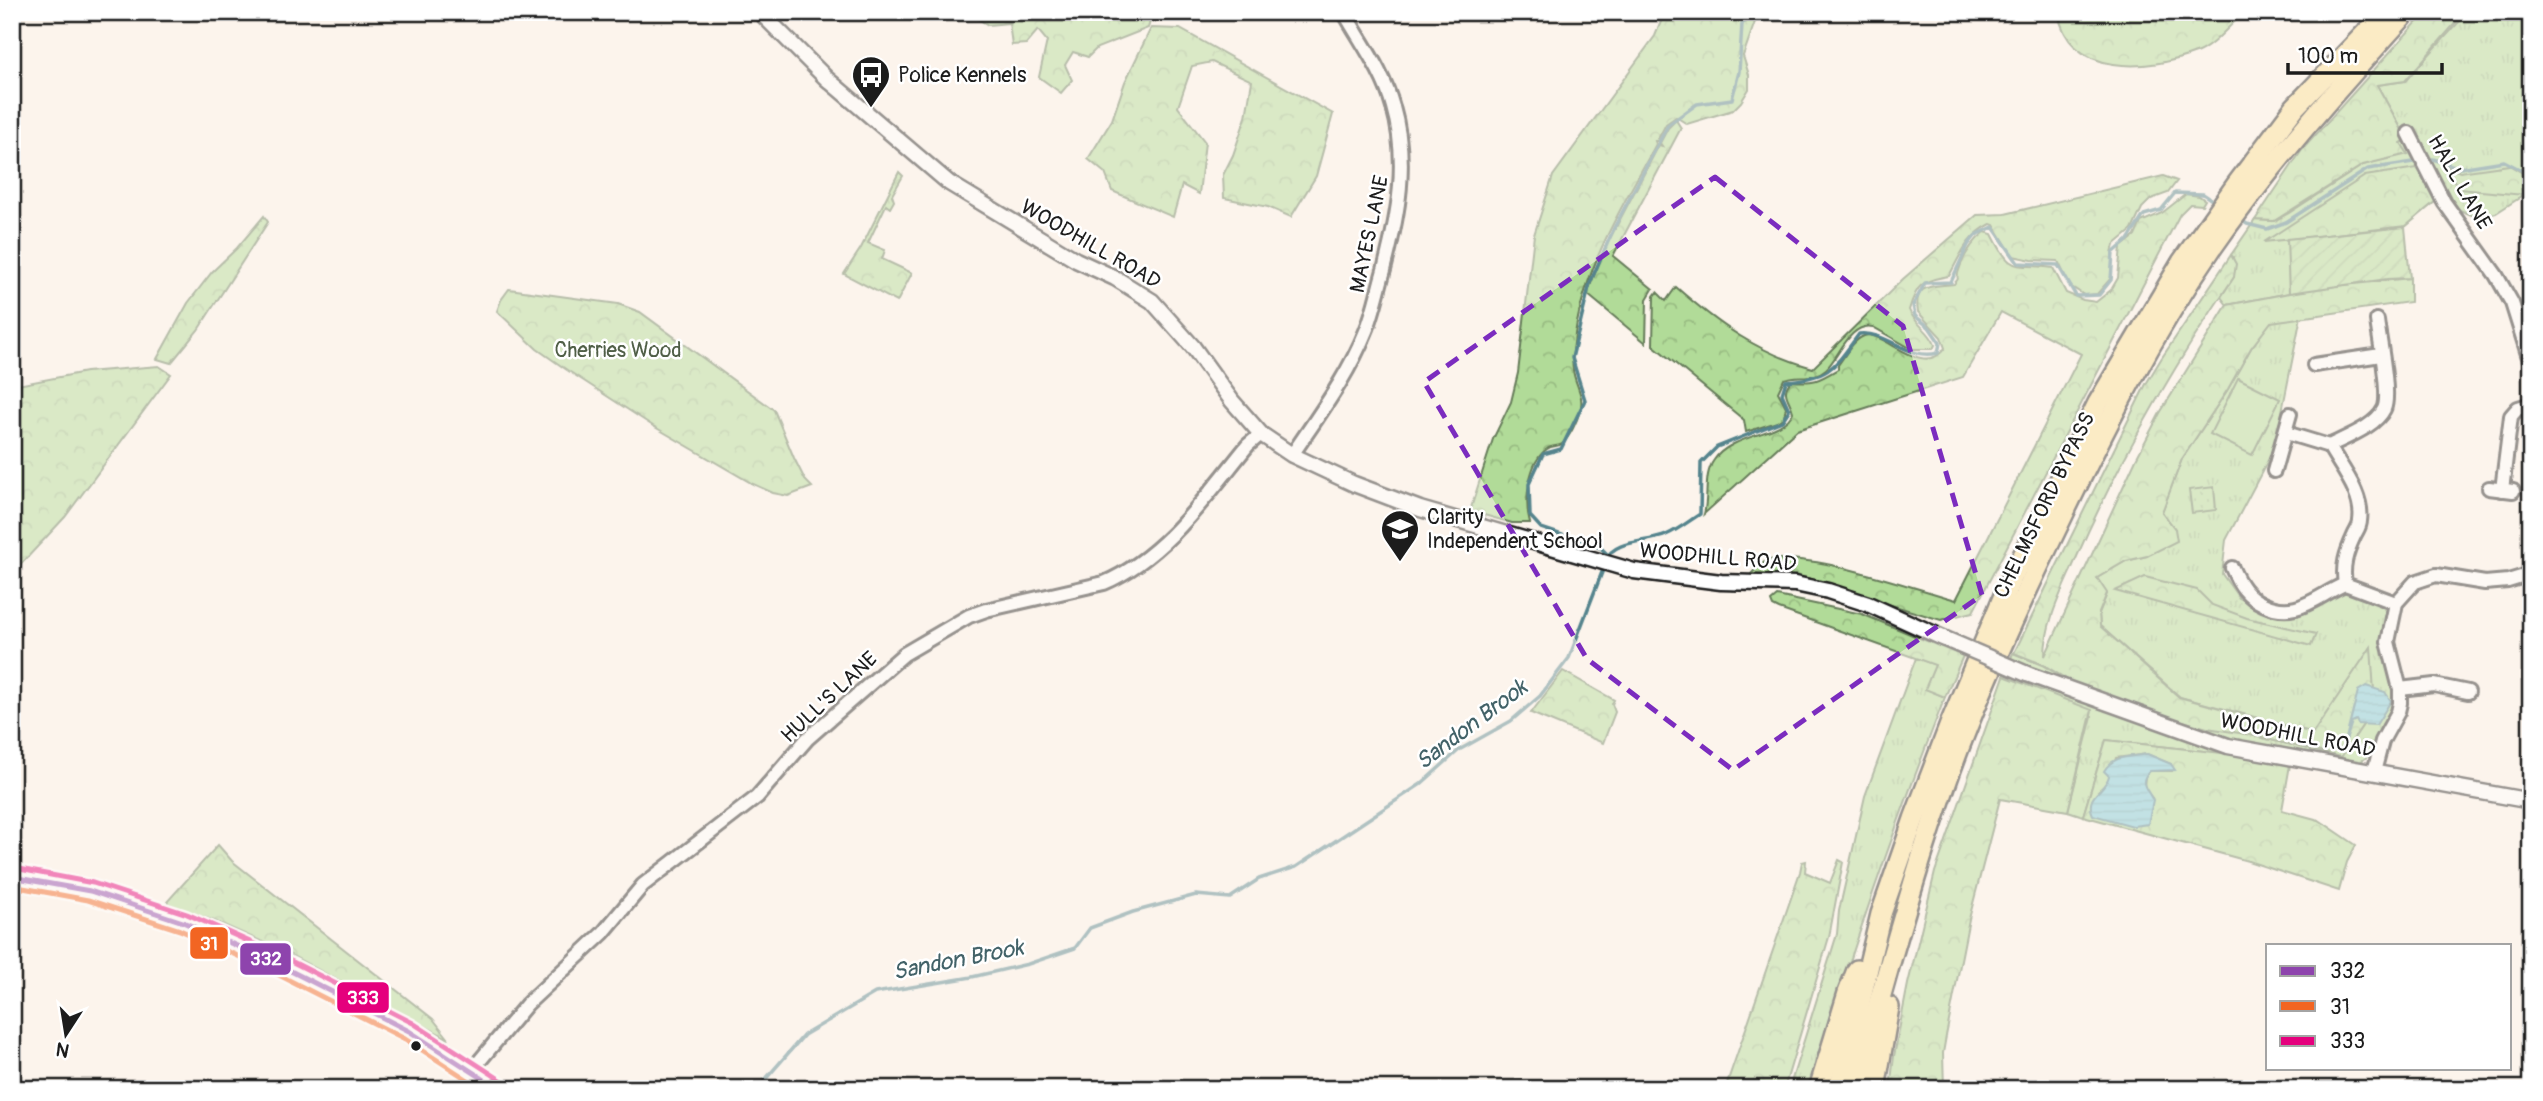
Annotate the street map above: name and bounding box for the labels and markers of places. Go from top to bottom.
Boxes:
bus stop icon: Police Kennels [850,54,892,109]
place label: Police Kennels [898,62,1027,89]
place label: Clarity Independent School [1427,504,1603,555]
school or university icon: Clarity Independent School [1379,508,1421,563]
unlabelled marker [409,1039,423,1053]

